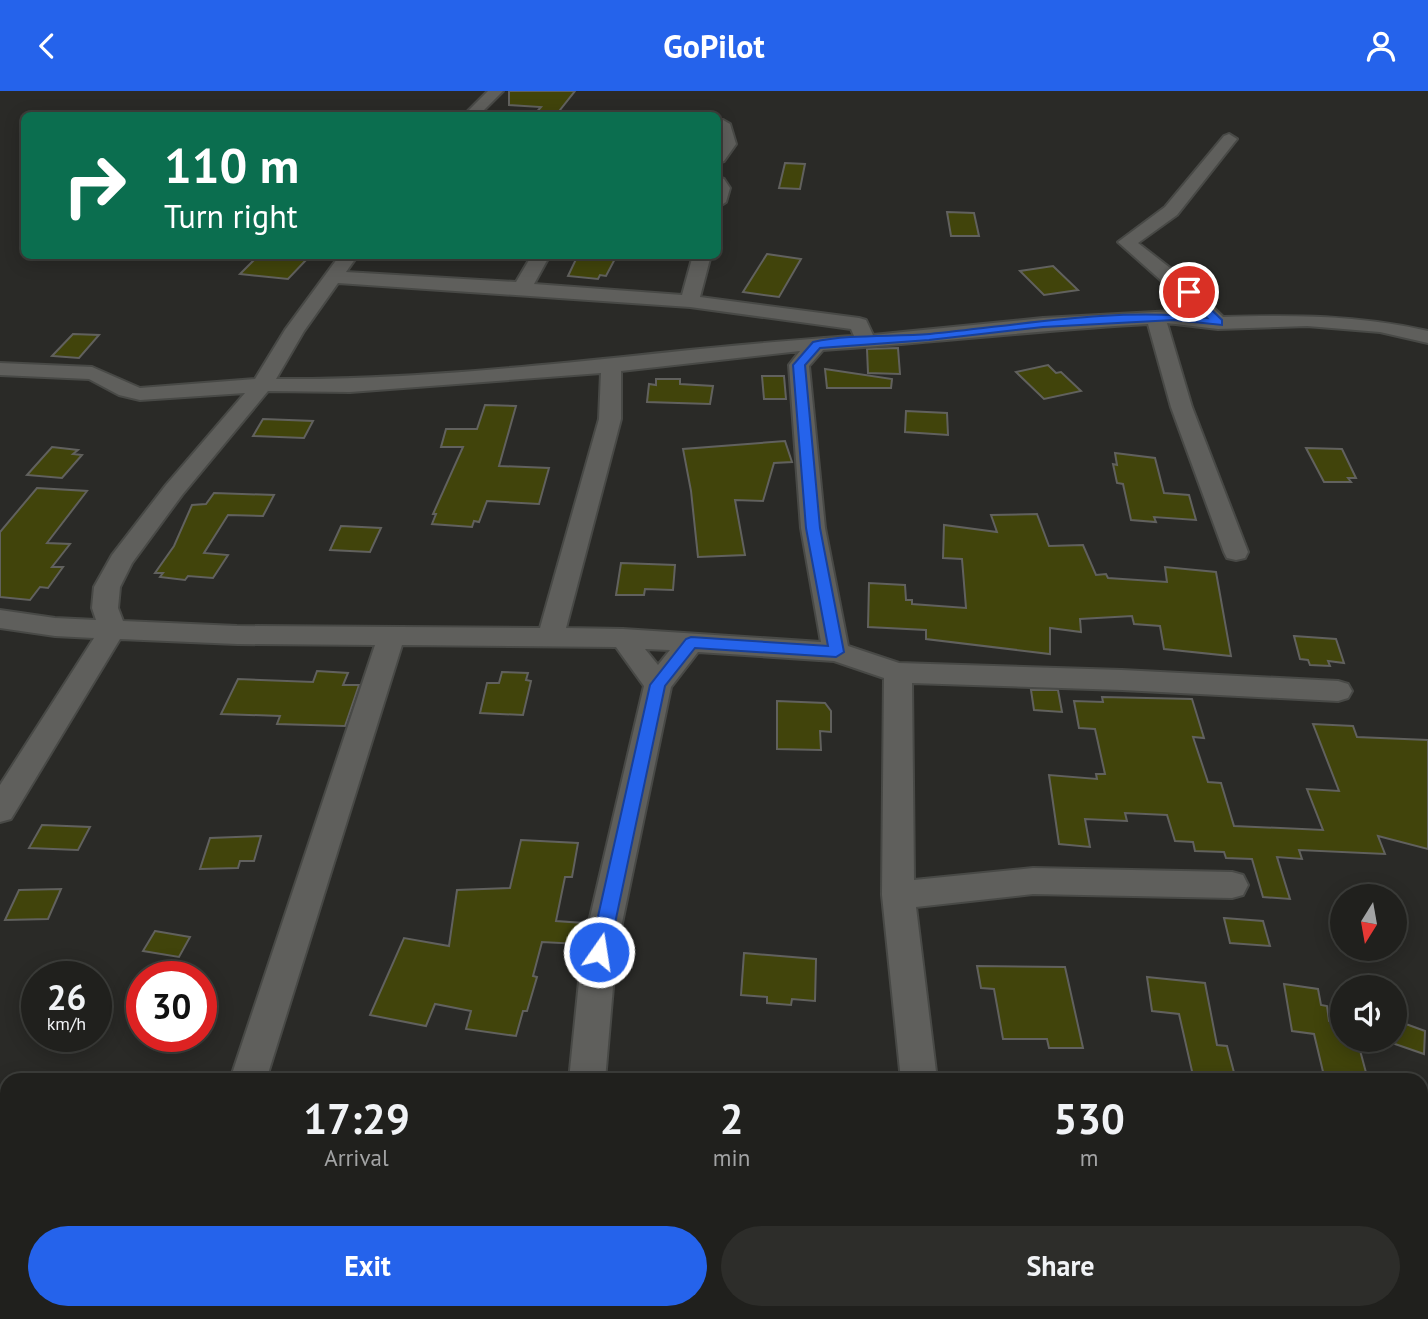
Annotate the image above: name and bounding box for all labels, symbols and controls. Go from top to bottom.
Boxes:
text: GoPilot [663,25,765,67]
icon: back [28,27,66,65]
icon: person [1362,27,1400,65]
text: 110 m [164,133,299,197]
icon: right [49,140,140,231]
text: Turn right [164,195,298,237]
pin [1159,262,1219,322]
icon: arrive [1170,273,1208,311]
north arrow [1330,884,1407,961]
map controls [1330,884,1407,1052]
position arrow [562,915,636,989]
speed limit sign: 30 [126,961,217,1052]
text: 26 [47,974,86,1020]
button: sound [1330,975,1407,1052]
text: km/h [47,1012,86,1035]
text: 17:29 [303,1091,410,1146]
text: 2 [720,1091,743,1146]
text: 530 [1053,1091,1125,1146]
text: Arrival [324,1143,389,1172]
text: min [713,1143,750,1172]
text: m [1080,1143,1098,1172]
button: Exit [28,1226,707,1306]
button: Share [721,1226,1400,1306]

